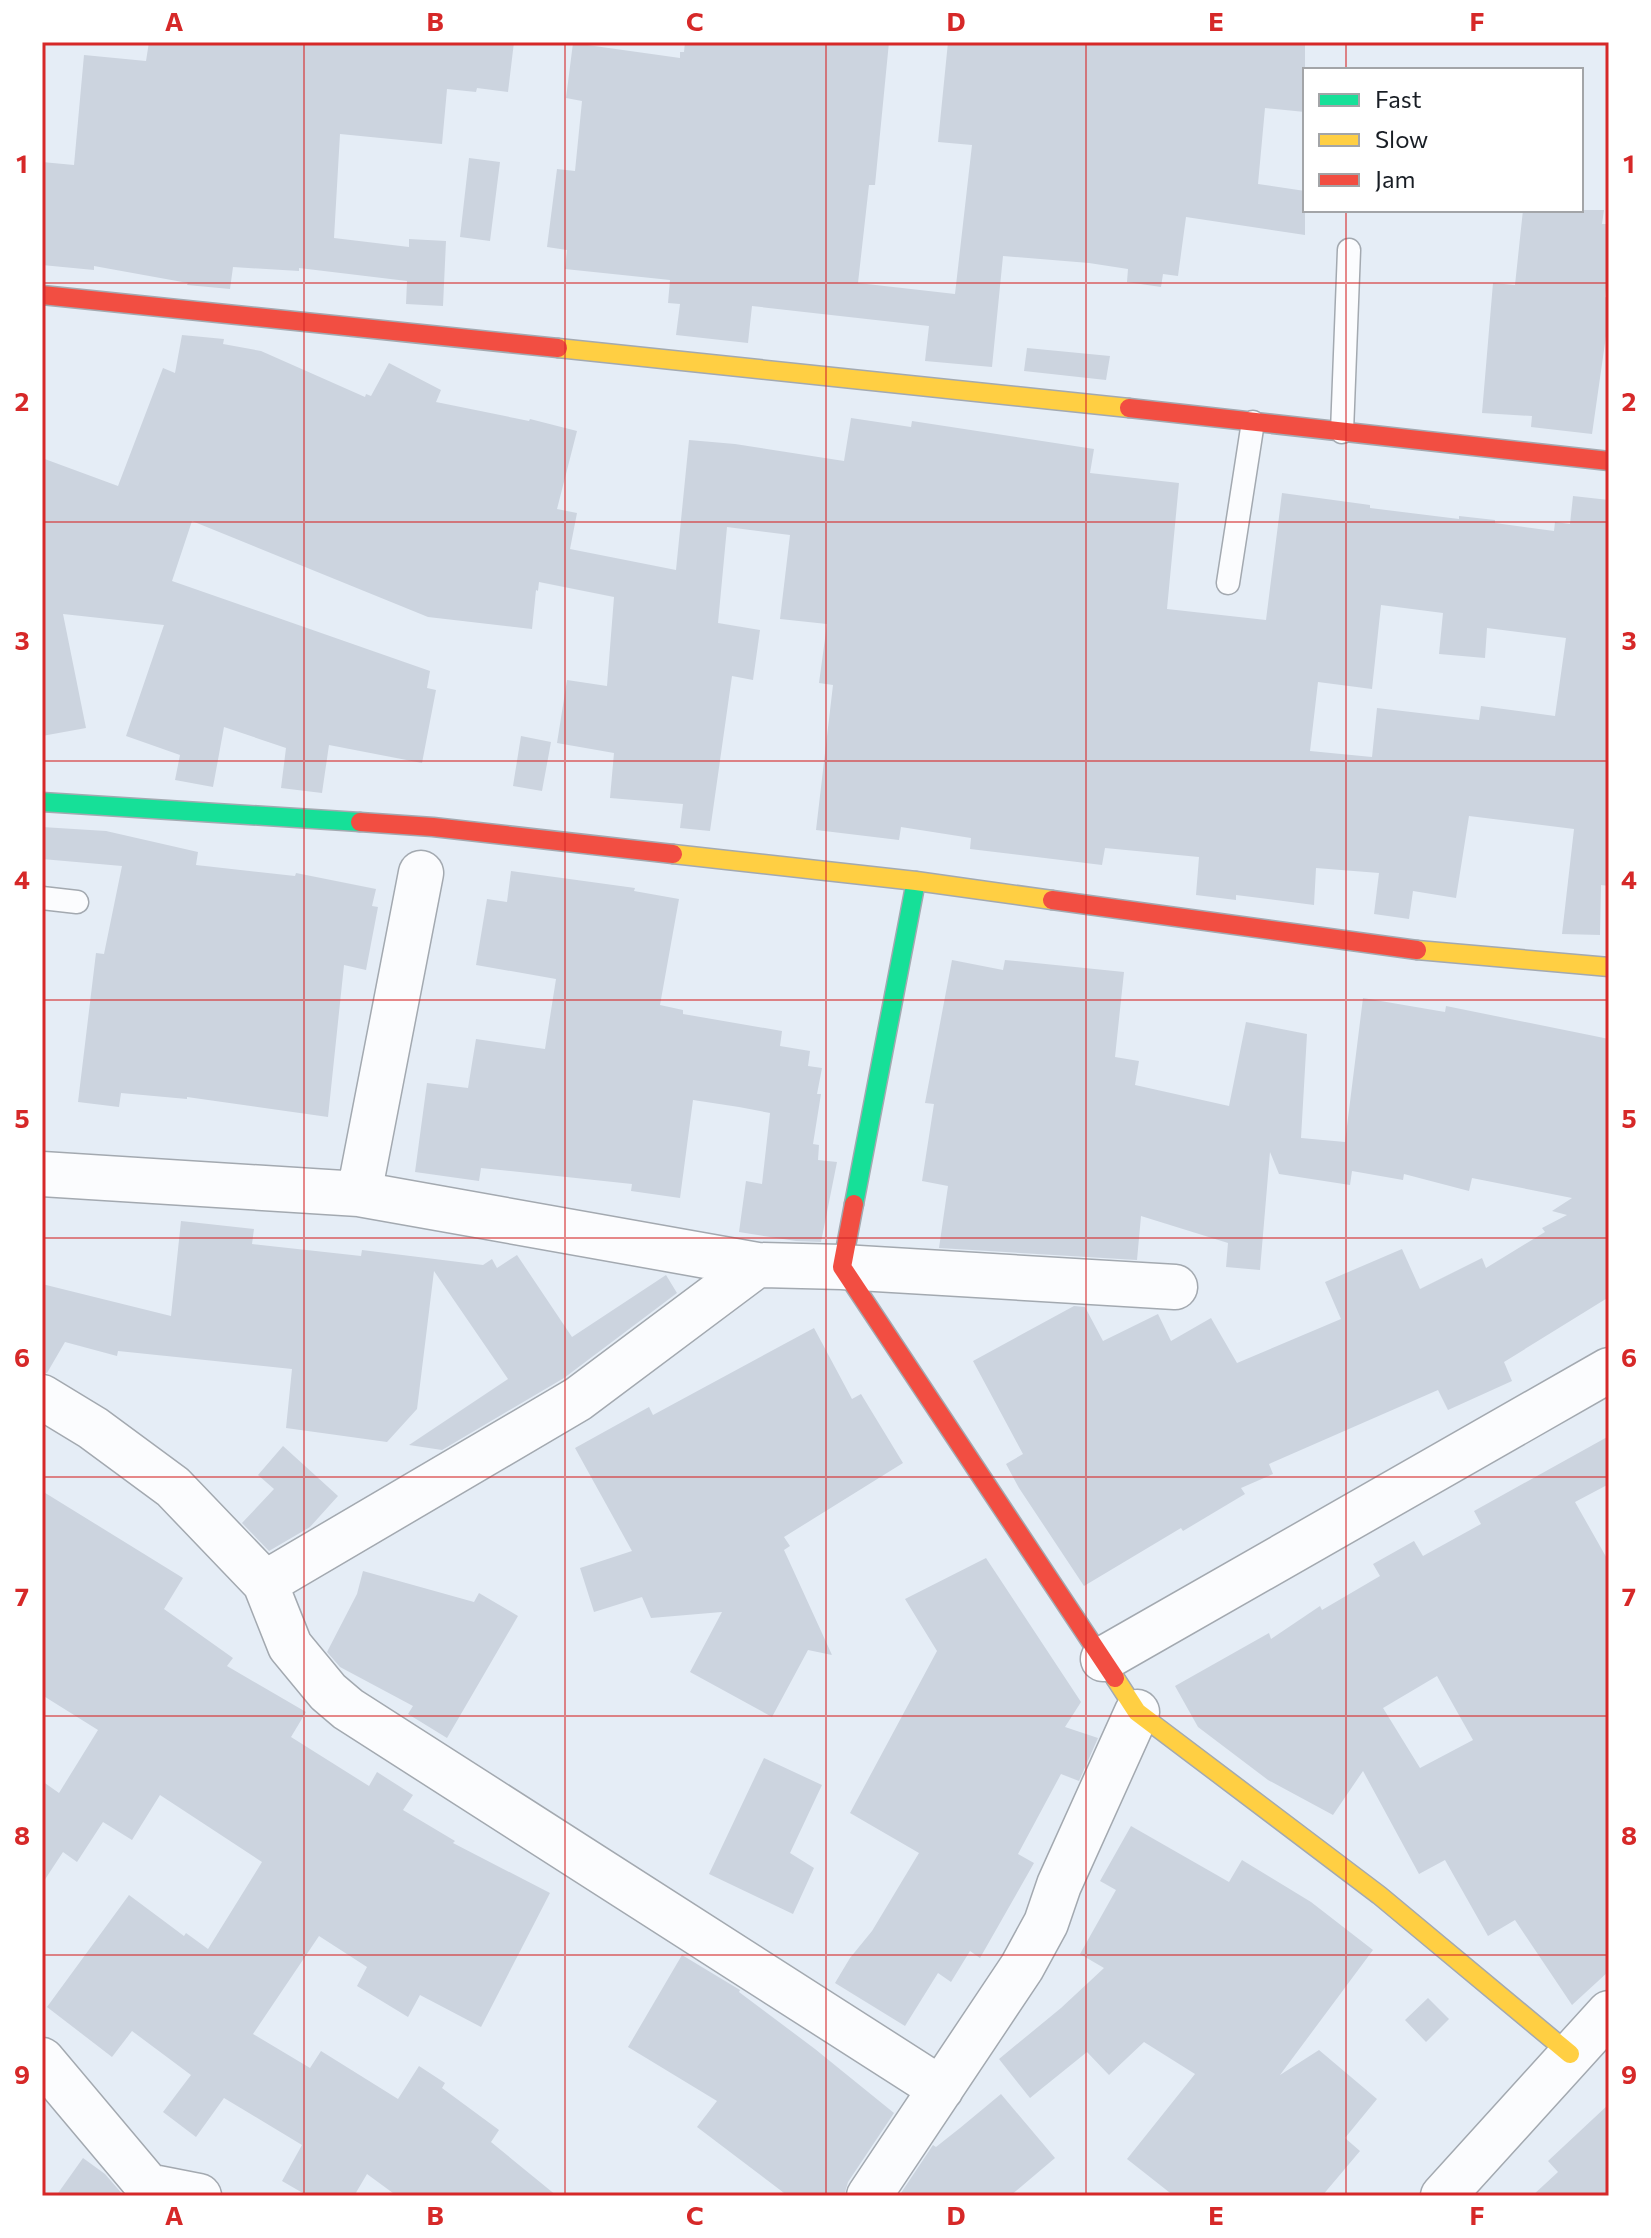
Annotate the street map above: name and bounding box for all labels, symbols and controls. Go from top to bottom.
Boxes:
text: A [165,5,184,36]
text: B [426,5,444,36]
text: C [686,5,704,36]
text: D [946,5,966,36]
text: E [1208,5,1224,36]
text: F [1469,5,1485,36]
legend [1303,68,1583,212]
text: Fast [1375,84,1422,113]
text: Slow [1375,124,1428,153]
text: 1 [16,147,28,178]
text: 1 [1623,147,1635,178]
text: Jam [1375,164,1415,193]
text: 2 [15,385,29,416]
text: 2 [1622,385,1636,416]
text: 3 [14,624,30,655]
text: 3 [1621,624,1637,655]
text: 4 [14,863,30,894]
text: 4 [1621,863,1637,894]
text: 5 [14,1102,30,1133]
text: 5 [1621,1102,1637,1133]
text: 6 [14,1341,30,1372]
text: 6 [1621,1341,1637,1372]
text: 7 [15,1580,29,1611]
text: 7 [1622,1580,1636,1611]
text: 8 [14,1819,30,1850]
text: 8 [1621,1819,1637,1850]
text: 9 [14,2058,30,2089]
text: 9 [1621,2058,1637,2089]
text: A [165,2199,184,2230]
text: B [426,2199,444,2230]
text: C [686,2199,704,2230]
text: D [946,2199,966,2230]
text: E [1208,2199,1224,2230]
text: F [1469,2199,1485,2230]

